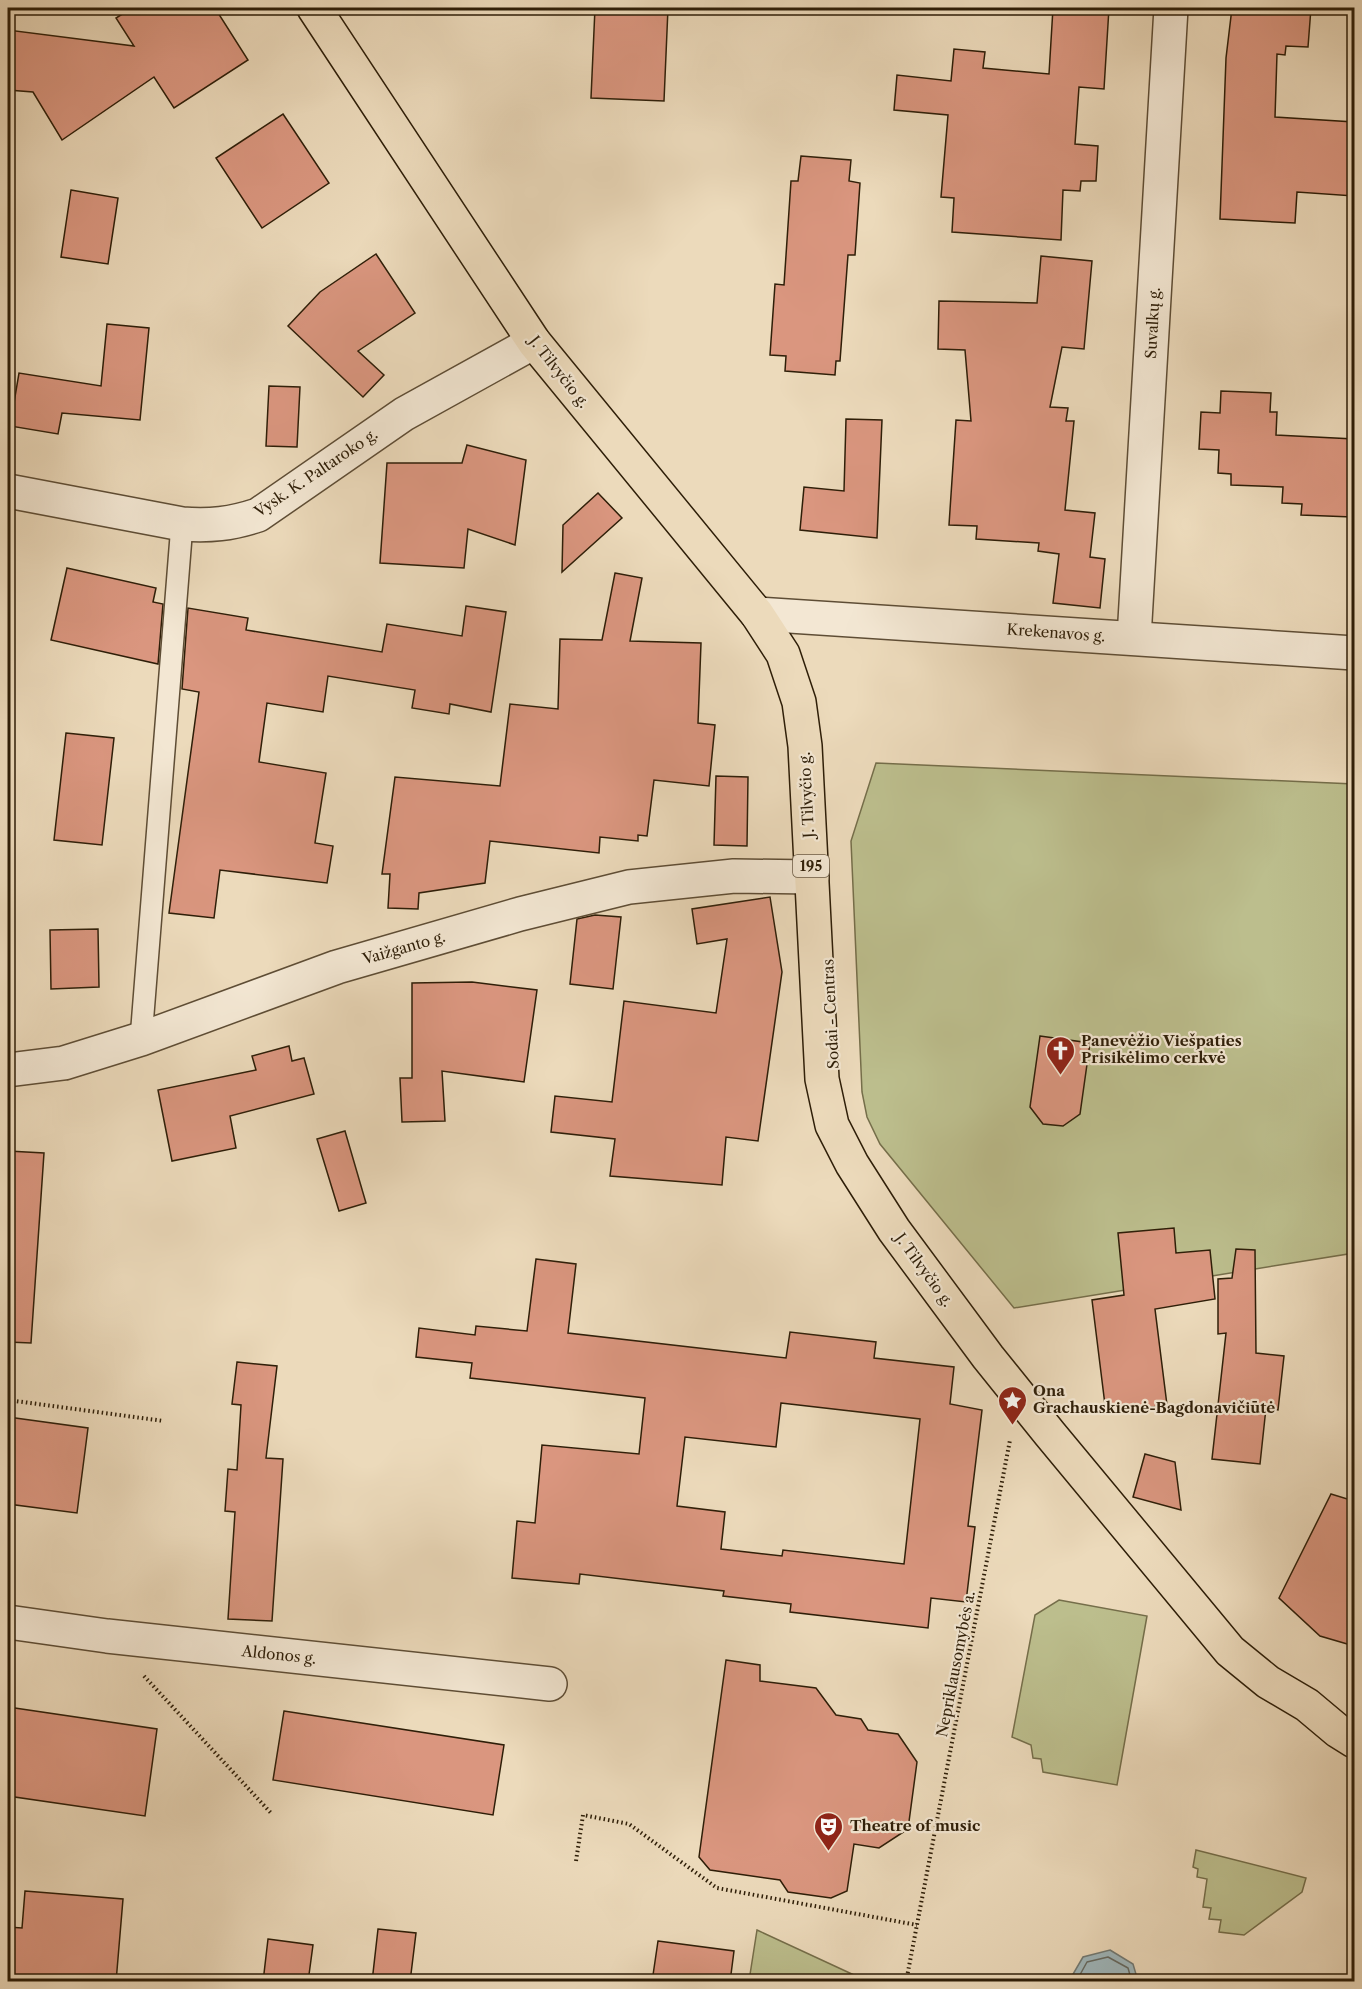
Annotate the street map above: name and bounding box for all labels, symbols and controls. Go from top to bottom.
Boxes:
street label: Suvalkų g. [1141,287,1164,359]
street label: J. Tilvyčio g. [524,330,594,412]
street label: Vysk. K. Paltaroko g. [250,424,381,521]
street label: Krekenavos g. [1006,620,1106,645]
street label: J. Tilvyčio g. [795,751,818,841]
road number: 195 [793,855,829,877]
street label: Vaižganto g. [359,927,447,969]
street label: Sodai - Centras [818,959,843,1069]
place label: Panevėžio Viešpaties Prisikėlimo cerkvė [1081,1031,1242,1067]
church icon: Panevėžio Viešpaties Prisikėlimo cerkvė [1044,1034,1076,1076]
street label: J. Tilvyčio g. [890,1228,958,1310]
place label: Ona Grachauskienė-Bagdonavičiūtė [1033,1381,1275,1417]
place icon: Ona Grachauskienė-Bagdonavičiūtė [996,1384,1028,1426]
street label: Nepriklausomybės a. [932,1589,979,1739]
street label: Aldonos g. [240,1641,317,1668]
theatre icon: Theatre of music [813,1810,845,1852]
place label: Theatre of music [850,1816,980,1835]

